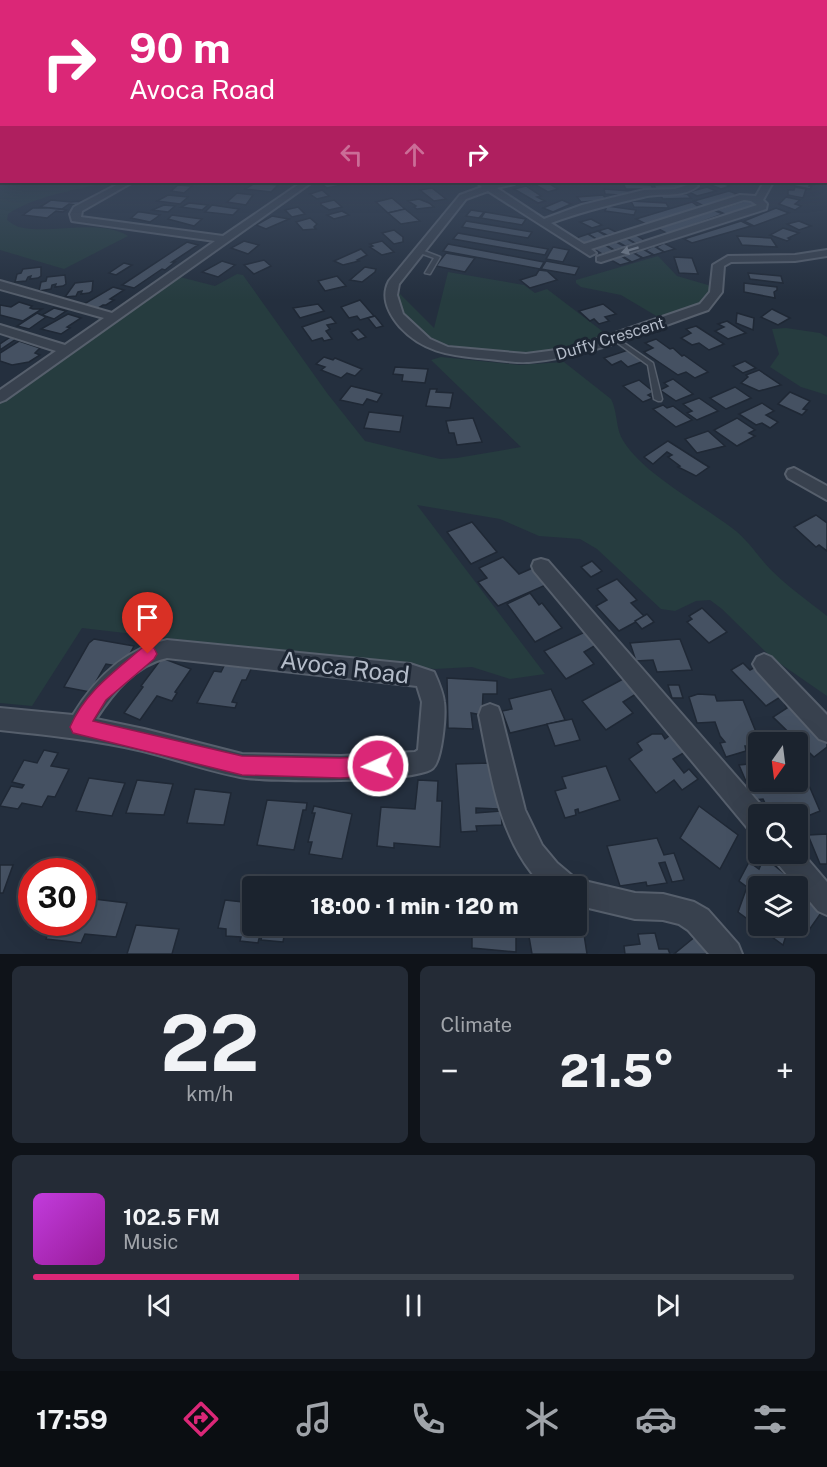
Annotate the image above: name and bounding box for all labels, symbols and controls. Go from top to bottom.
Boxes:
text: 90 m [129,23,231,72]
icon: right [30,24,108,102]
text: Avoca Road [129,73,275,105]
icon: left [335,138,368,171]
icon: ahead [398,138,431,171]
icon: right [461,138,494,171]
one-way arrow [621,246,639,255]
street label: Duffy Crescent [554,313,667,364]
pin [122,592,173,654]
icon: arrive [131,601,164,634]
street label: Avoca Road [279,645,411,689]
north arrow [748,732,808,792]
map controls [748,732,808,936]
position arrow [346,734,410,798]
button: search [748,804,808,864]
speed limit sign: 30 [18,858,96,936]
button: layers [748,876,808,936]
text: 18:00 · 1 min · 120 m [310,893,519,919]
text: 22 [160,997,259,1089]
text: Climate [441,1013,512,1037]
text: 21.5° [560,1044,675,1097]
text: − [441,1052,459,1090]
text: + [776,1052,794,1090]
text: km/h [186,1082,233,1106]
text: 102.5 FM [123,1204,220,1230]
text: Music [123,1230,178,1254]
icon: previous [143,1289,176,1322]
icon: pause [397,1289,430,1322]
icon: next [651,1289,684,1322]
icon: directions [180,1398,222,1440]
icon: music [293,1398,335,1440]
icon: phone [407,1398,449,1440]
icon: climate [521,1398,563,1440]
icon: car [635,1398,677,1440]
icon: filters [749,1398,791,1440]
text: 17:59 [36,1403,108,1435]

